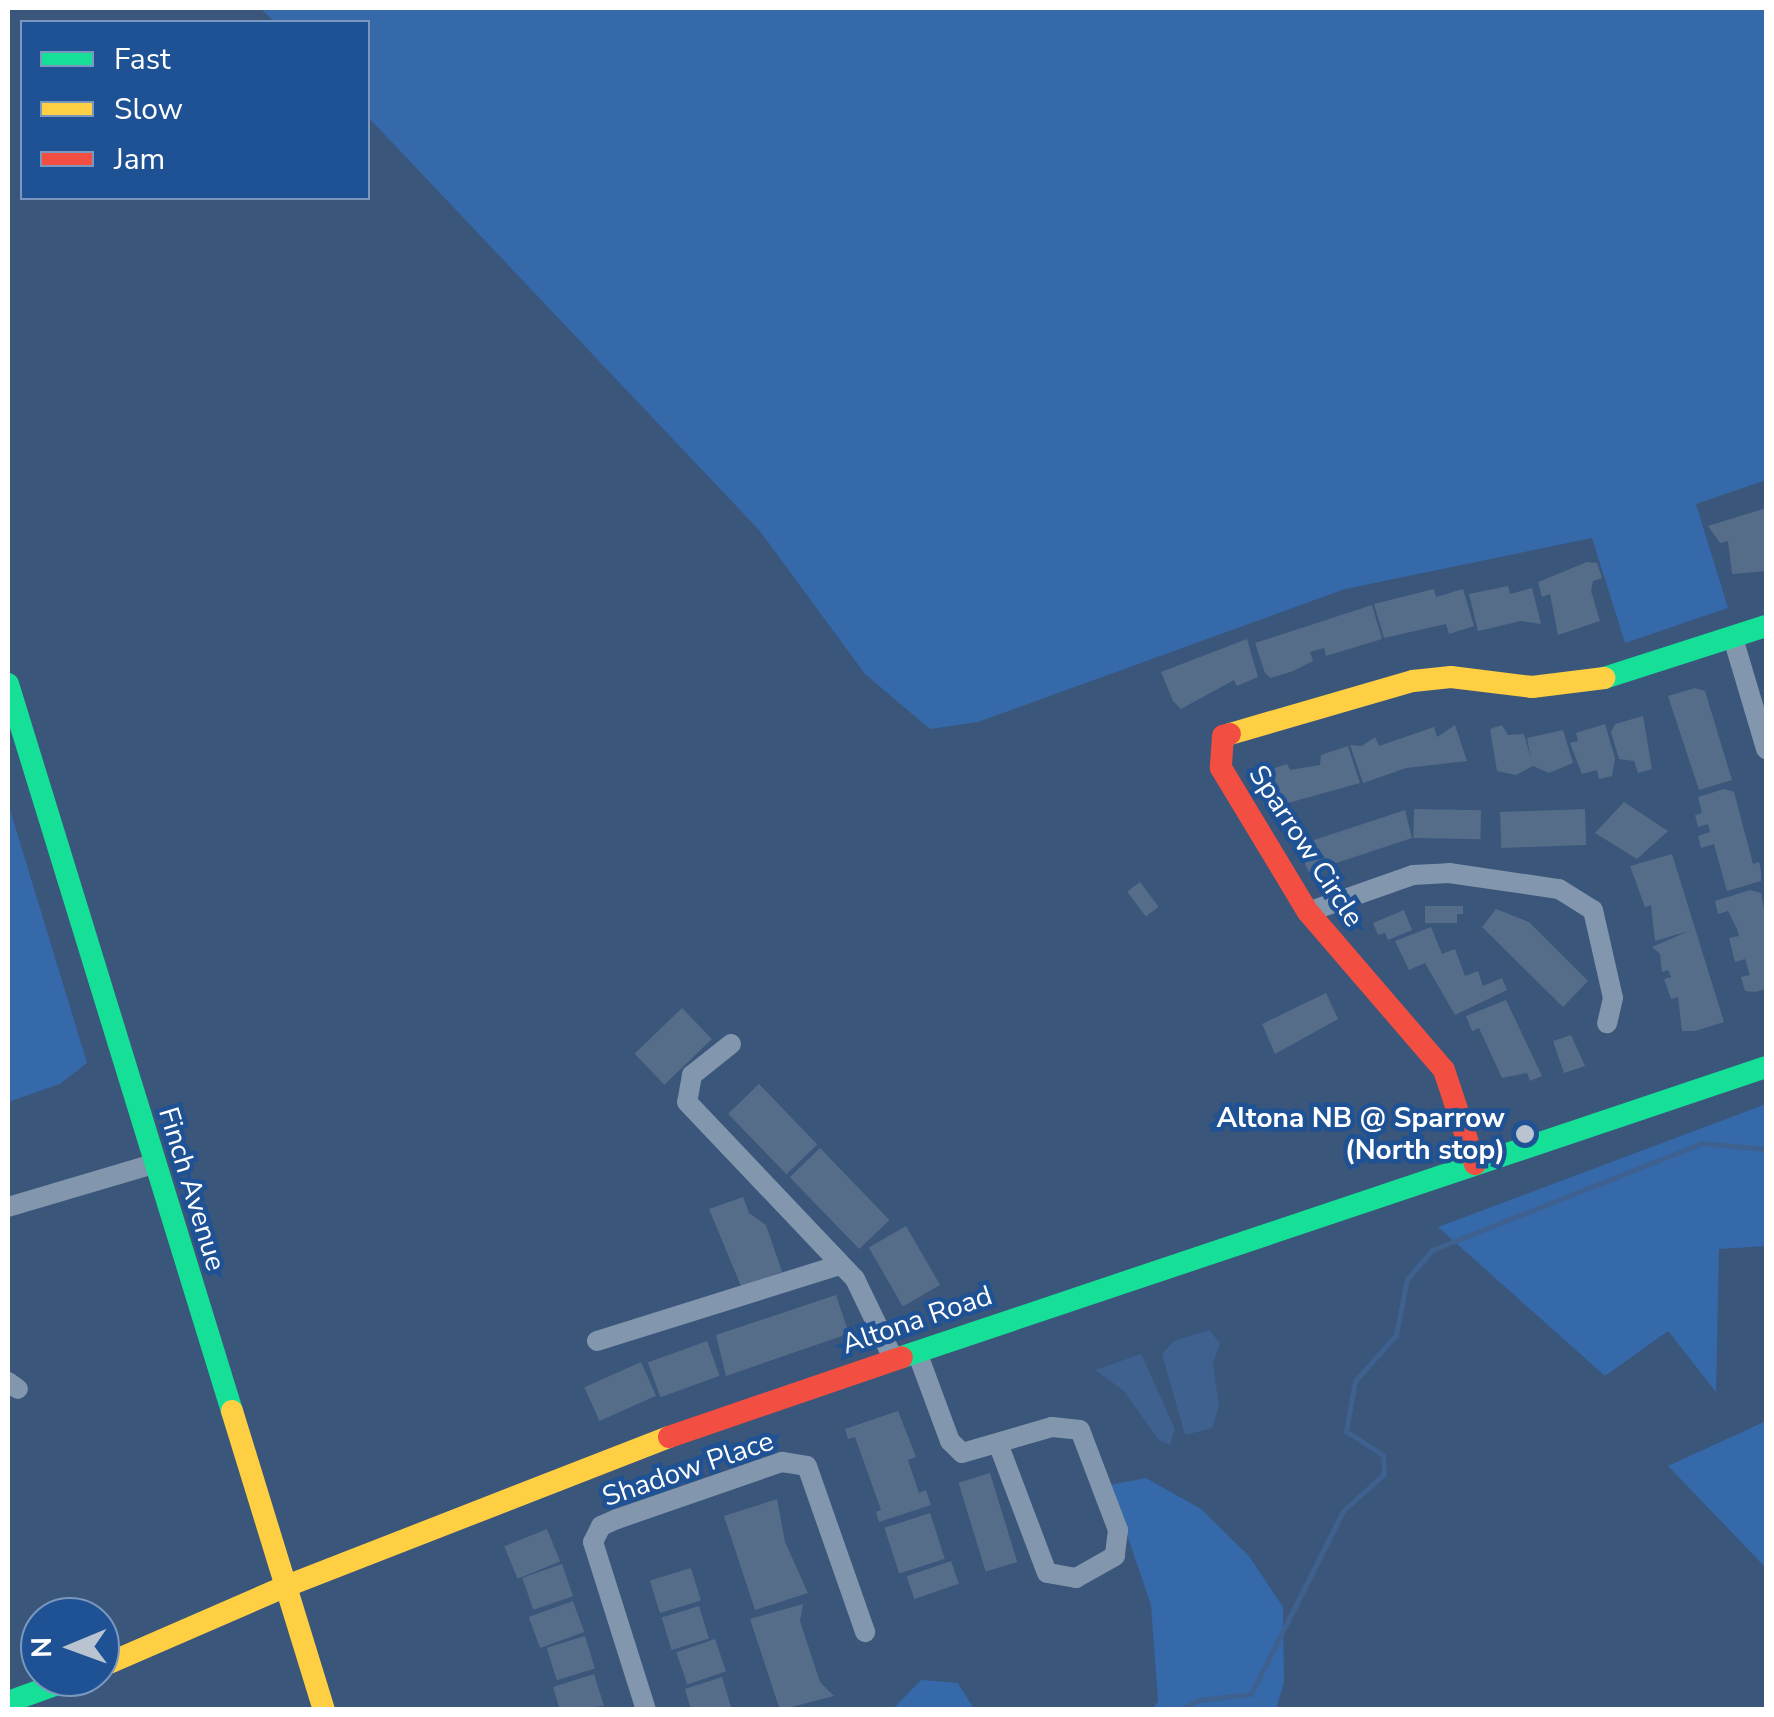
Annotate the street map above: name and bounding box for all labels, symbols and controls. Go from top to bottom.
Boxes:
legend [20,20,370,200]
text: Fast [114,39,171,80]
text: Slow [114,89,183,130]
text: Jam [114,139,165,180]
street label: Sparrow Circle [1241,759,1371,933]
place label: Altona NB @ Sparrow (North stop) [1216,1101,1505,1167]
street label: Finch Avenue [151,1103,233,1275]
marker: Altona NB @ Sparrow (North stop) [1514,1123,1536,1145]
street label: Altona Road [837,1279,997,1361]
street label: Shadow Place [598,1424,778,1514]
north arrow [20,1597,120,1697]
text: N [23,1637,61,1658]

